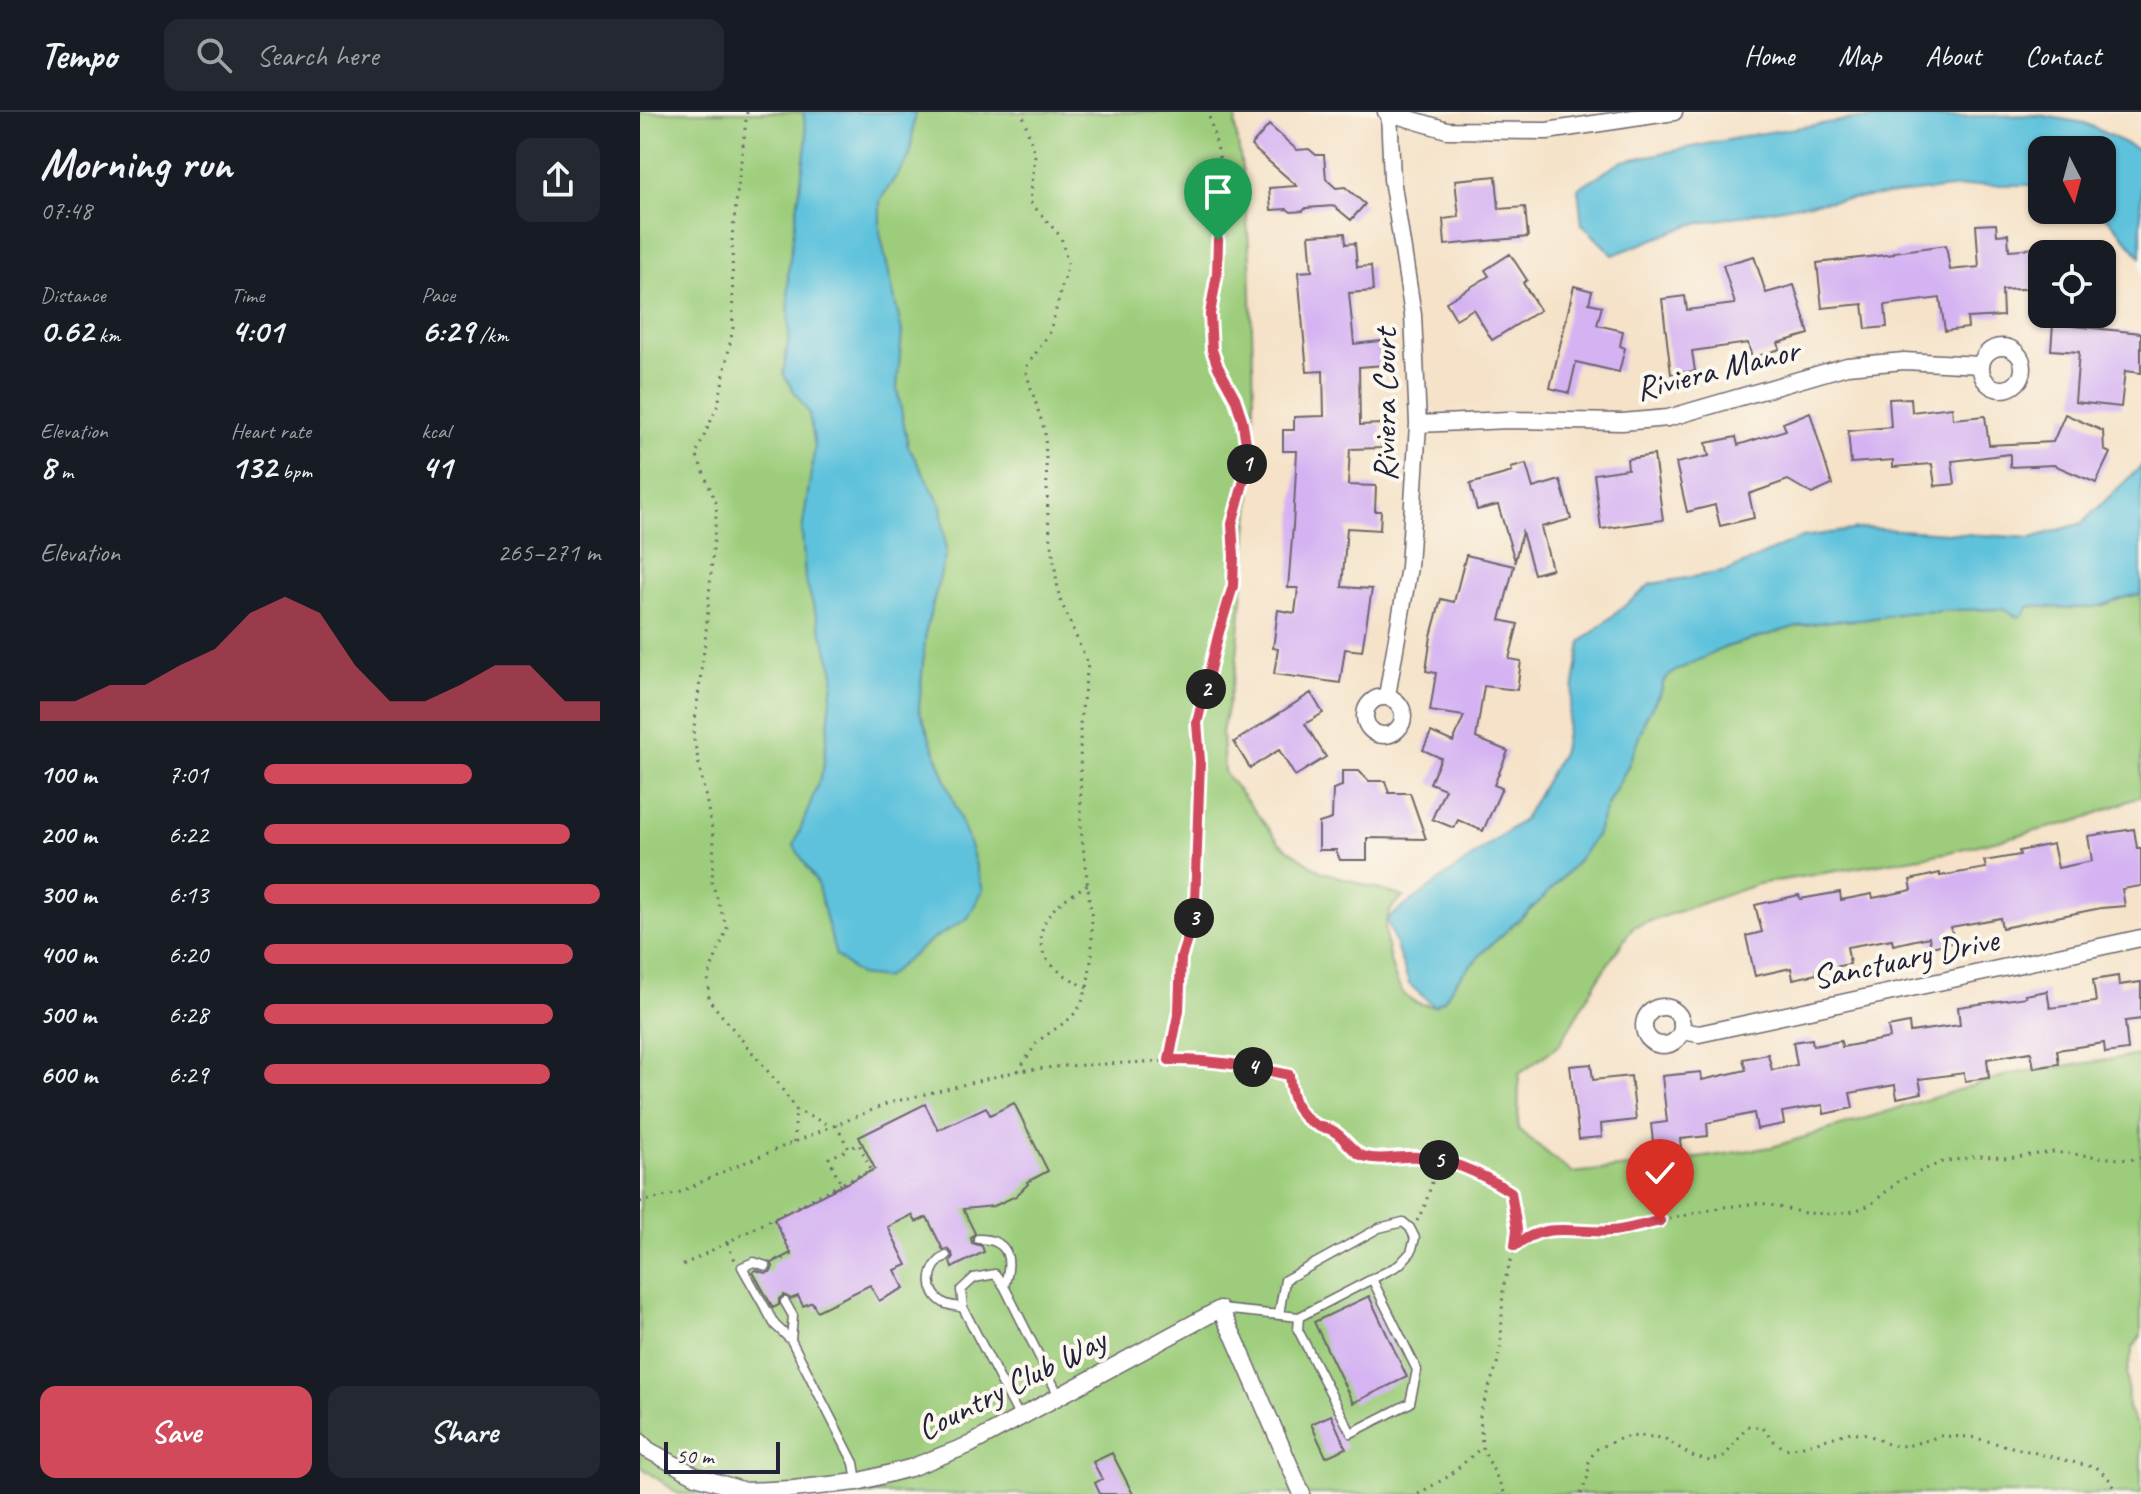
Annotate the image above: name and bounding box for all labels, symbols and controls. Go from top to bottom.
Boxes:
search box [164,19,724,91]
text: Tempo [40,32,116,79]
icon: search [192,33,236,77]
text: Search here [256,36,379,74]
text: Home [1744,38,1794,73]
text: Map [1838,38,1881,73]
text: About [1925,38,1981,73]
text: Contact [2025,38,2101,73]
text: Morning run [40,136,232,191]
north arrow [2028,136,2116,224]
map controls [2028,136,2116,328]
button: share [516,138,600,222]
pin [1184,158,1252,240]
icon: arrive [1196,170,1240,214]
text: 07:48 [40,194,92,227]
button: locate [2028,240,2116,328]
text: Distance [40,281,106,309]
text: Time [231,281,264,309]
text: Pace [421,281,455,309]
text: 0.62 [40,309,93,352]
text: 4:01 [231,309,283,352]
text: 6:29 [421,309,474,352]
text: km [93,321,120,349]
text: /km [474,321,508,349]
street label: Riviera Court [1363,325,1406,482]
street label: Riviera Manor [1631,327,1807,410]
text: Elevation [40,417,108,445]
text: Heart rate [231,417,311,445]
text: kcal [421,417,450,445]
pin: 1 [1227,444,1267,484]
text: 8 [40,445,55,488]
text: 132 [231,445,277,488]
text: 41 [421,445,452,488]
text: 1 [1242,450,1252,478]
text: m [55,457,73,485]
text: bpm [277,457,312,485]
text: Elevation [40,536,120,569]
text: 265–271 m [497,536,600,569]
pin: 2 [1186,669,1226,709]
text: 2 [1201,675,1211,703]
text: 100 m [40,758,96,791]
text: 7:01 [168,758,208,791]
text: 200 m [40,818,96,851]
text: 6:22 [168,818,208,851]
text: 300 m [40,878,96,911]
text: 6:13 [168,878,208,911]
pin: 3 [1174,898,1214,938]
text: 3 [1189,904,1199,932]
street label: Sanctuary Drive [1808,917,2004,999]
text: 400 m [40,938,96,971]
text: 6:20 [168,938,208,971]
text: 500 m [40,998,96,1031]
text: 6:28 [168,998,208,1031]
pin: 4 [1233,1047,1273,1087]
text: 4 [1248,1053,1258,1081]
text: 600 m [40,1058,97,1091]
text: 6:29 [168,1058,208,1091]
pin [1626,1139,1694,1221]
pin: 5 [1419,1140,1459,1180]
text: 5 [1434,1146,1444,1174]
icon: check [1638,1151,1682,1195]
street label: Country Club Way [909,1317,1115,1450]
button: Save [40,1386,312,1478]
button: Share [328,1386,600,1478]
scale bar [664,1438,780,1474]
text: 50 m [676,1442,713,1470]

